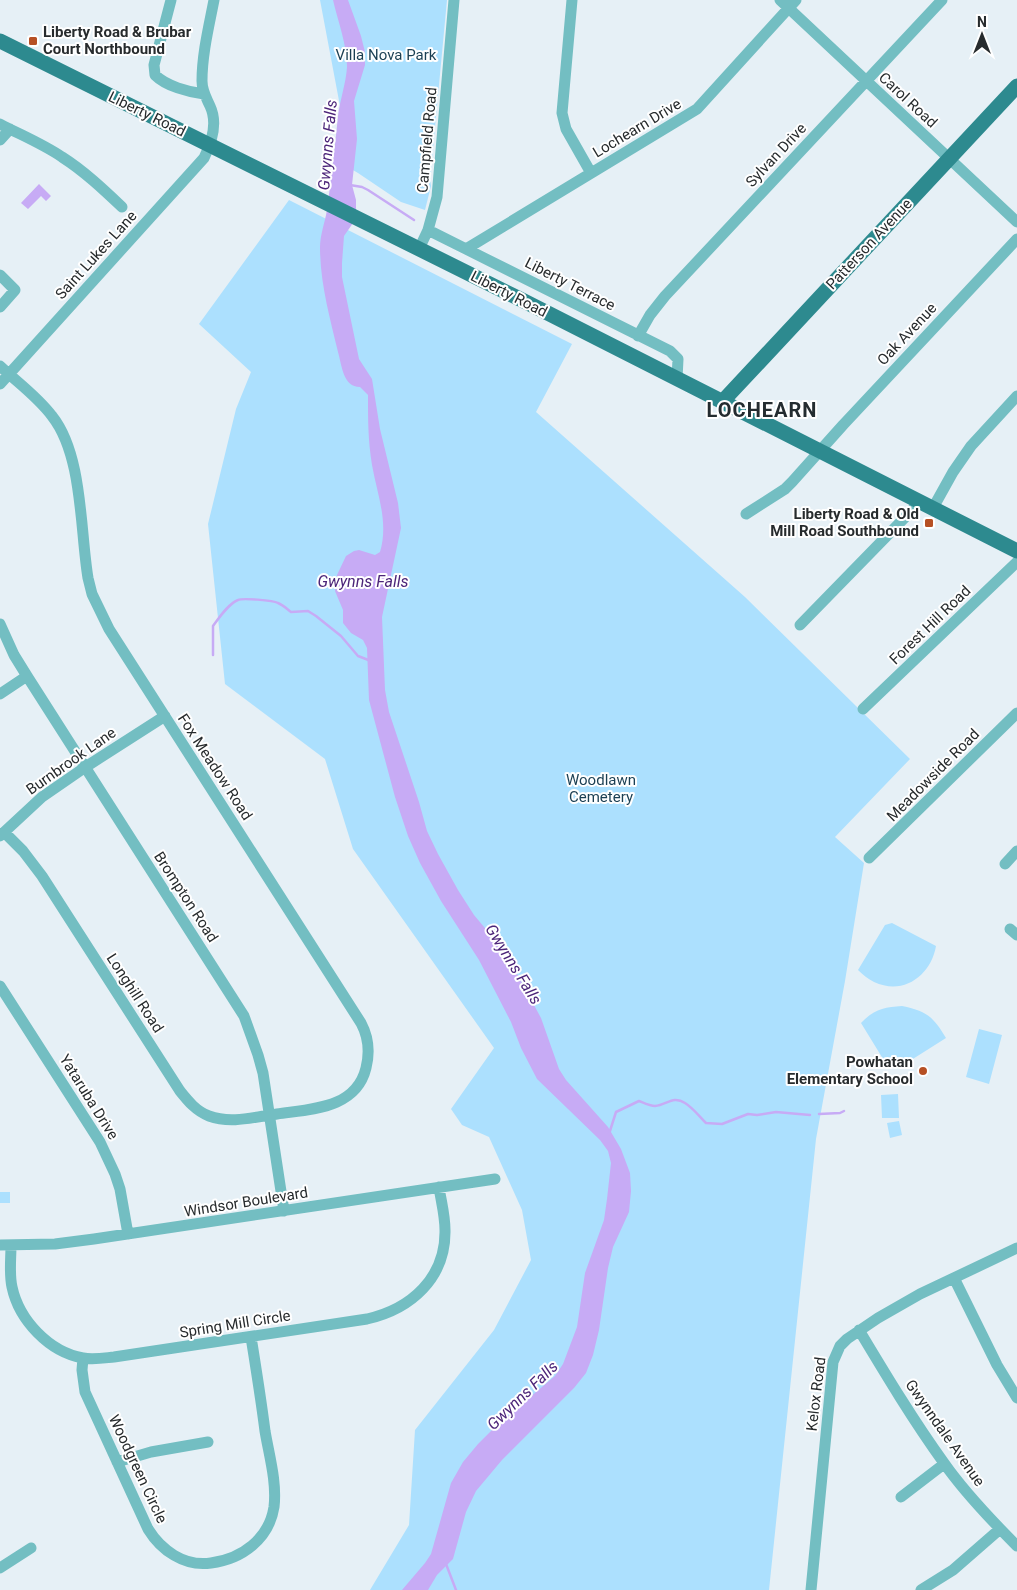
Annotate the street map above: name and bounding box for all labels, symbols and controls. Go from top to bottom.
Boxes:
north arrow [957,10,1007,60]
text: N [977,14,987,30]
place label: Liberty Road & Brubar Court Northbound [43,23,192,58]
marker: Liberty Road & Brubar Court Northbound [27,35,39,47]
park label: Villa Nova Park [336,46,437,64]
street label: Carol Road [875,68,941,132]
street label: Campfield Road [413,86,441,194]
street label: Liberty Road [105,88,189,140]
street label: Lochearn Drive [590,95,684,161]
water label: Gwynns Falls [314,99,341,191]
street label: Sylvan Drive [742,119,810,191]
street label: Patterson Avenue [822,195,916,293]
street label: Saint Lukes Lane [52,207,141,303]
street label: Liberty Terrace [522,254,618,315]
street label: Liberty Road [468,267,550,321]
street label: Oak Avenue [874,299,940,369]
district label: LOCHEARN [707,398,817,422]
place label: Liberty Road & Old Mill Road Southbound [770,505,919,540]
marker: Liberty Road & Old Mill Road Southbound [923,517,935,529]
water label: Gwynns Falls [318,572,408,591]
street label: Forest Hill Road [886,582,974,668]
street label: Fox Meadow Road [174,710,256,824]
street label: Burnbrook Lane [23,723,119,799]
street label: Meadowside Road [883,725,983,825]
park label: Woodlawn Cemetery [566,771,636,806]
street label: Brompton Road [150,848,222,946]
water label: Gwynns Falls [481,921,546,1008]
street label: Longhill Road [103,950,167,1036]
street label: Yataruba Drive [56,1051,122,1143]
place label: Powhatan Elementary School [787,1053,913,1088]
marker: Powhatan Elementary School [917,1065,929,1077]
street label: Windsor Boulevard [183,1183,309,1221]
street label: Spring Mill Circle [178,1306,292,1342]
street label: Kelox Road [803,1356,829,1432]
water label: Gwynns Falls [483,1357,562,1434]
street label: Gwynndale Avenue [901,1376,989,1490]
street label: Woodgreen Circle [105,1412,171,1526]

